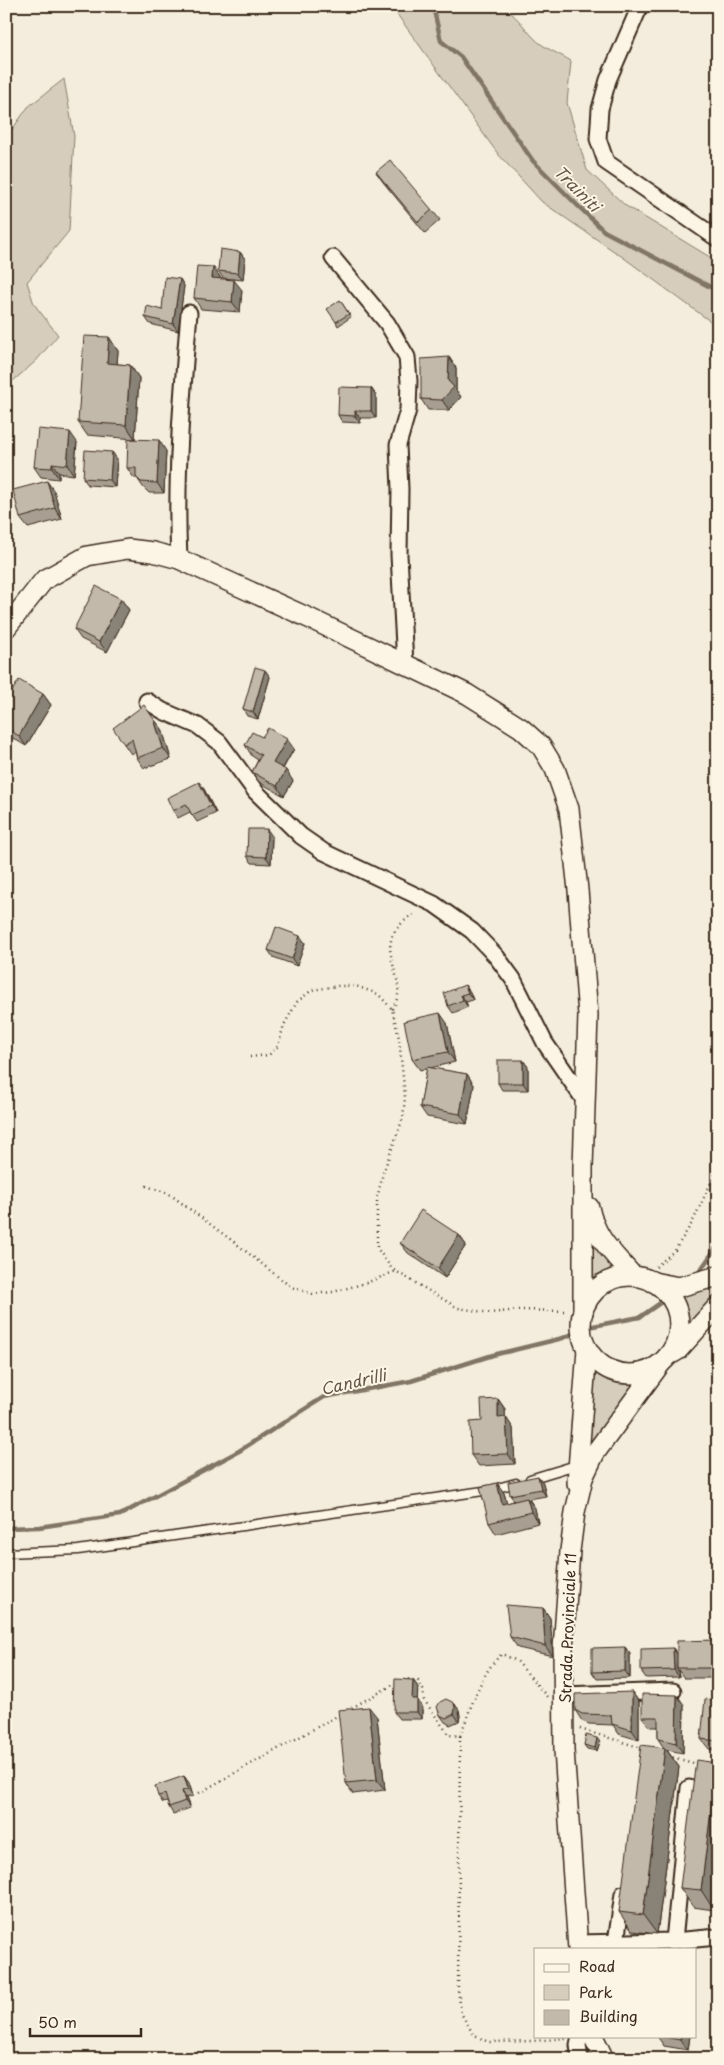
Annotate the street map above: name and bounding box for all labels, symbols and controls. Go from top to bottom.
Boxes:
water label: Trainiti [549,159,608,218]
water label: Candrilli [318,1361,391,1400]
street label: Strada Provinciale 11 [553,1552,581,1704]
legend [534,1948,696,2038]
text: Road [579,1954,615,1977]
text: Park [579,1980,613,2003]
text: Building [579,2004,638,2027]
scale bar [30,2005,141,2037]
text: 50 m [38,2010,77,2033]

